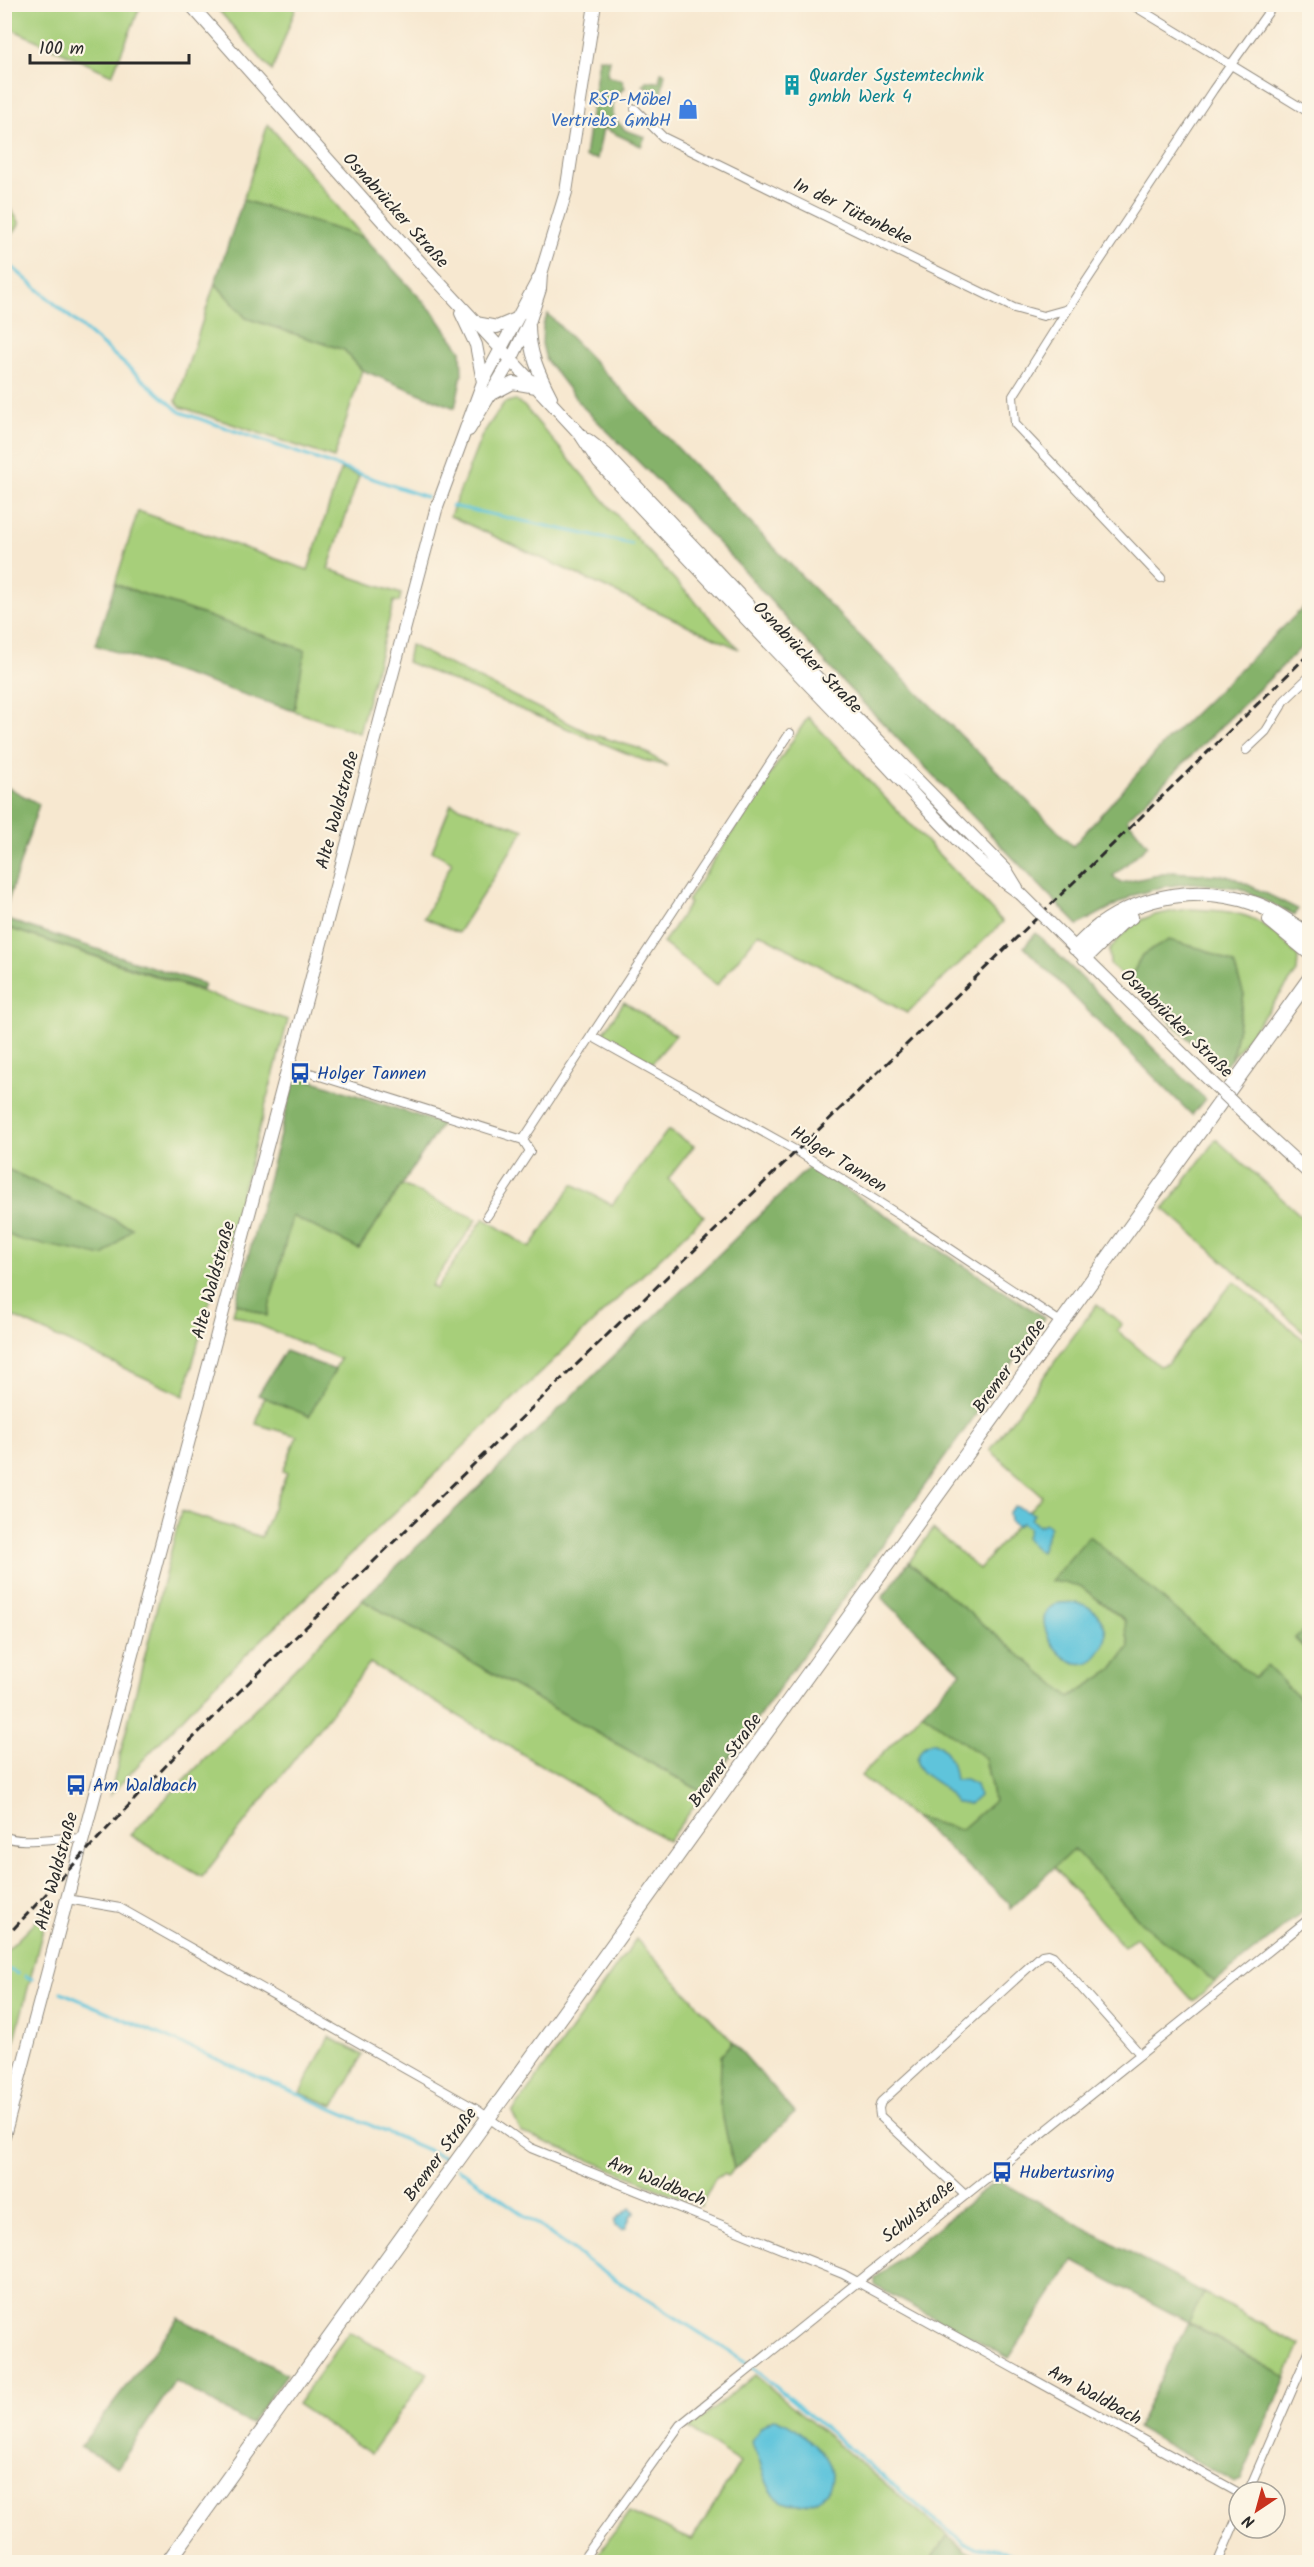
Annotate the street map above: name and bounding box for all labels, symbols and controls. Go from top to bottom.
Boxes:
scale bar [30,27,189,65]
text: 100 m [39,35,84,64]
place label: Quarder Systemtechnik gmbh Werk 4 [808,62,985,112]
building icon: Quarder Systemtechnik gmbh Werk 4 [780,73,804,97]
place label: RSP-Möbel Vertriebs GmbH [551,86,672,136]
shop icon: RSP-Möbel Vertriebs GmbH [676,97,700,121]
street label: Osnabrücker Straße [335,146,455,276]
street label: In der Tütenbeke [788,171,917,254]
street label: Osnabrücker Straße [745,595,869,721]
street label: Alte Waldstraße [309,748,368,873]
street label: Osnabrücker Straße [1113,962,1239,1086]
place label: Holger Tannen [317,1060,426,1089]
bus stop icon: Holger Tannen [288,1061,312,1085]
street label: Holger Tannen [784,1119,892,1202]
street label: Alte Waldstraße [185,1218,244,1343]
street label: Bremer Straße [966,1314,1054,1420]
street label: Bremer Straße [682,1708,770,1814]
place label: Am Waldbach [93,1772,197,1801]
bus stop icon: Am Waldbach [64,1773,88,1797]
street label: Alte Waldstraße [28,1809,87,1934]
street label: Bremer Straße [397,2102,485,2208]
street label: Am Waldbach [603,2149,710,2215]
place label: Hubertusring [1019,2159,1115,2188]
bus stop icon: Hubertusring [990,2160,1014,2184]
street label: Schulstraße [876,2173,962,2251]
street label: Am Waldbach [1042,2358,1147,2434]
north arrow [1227,2480,1287,2540]
text: N [1238,2508,1261,2534]

